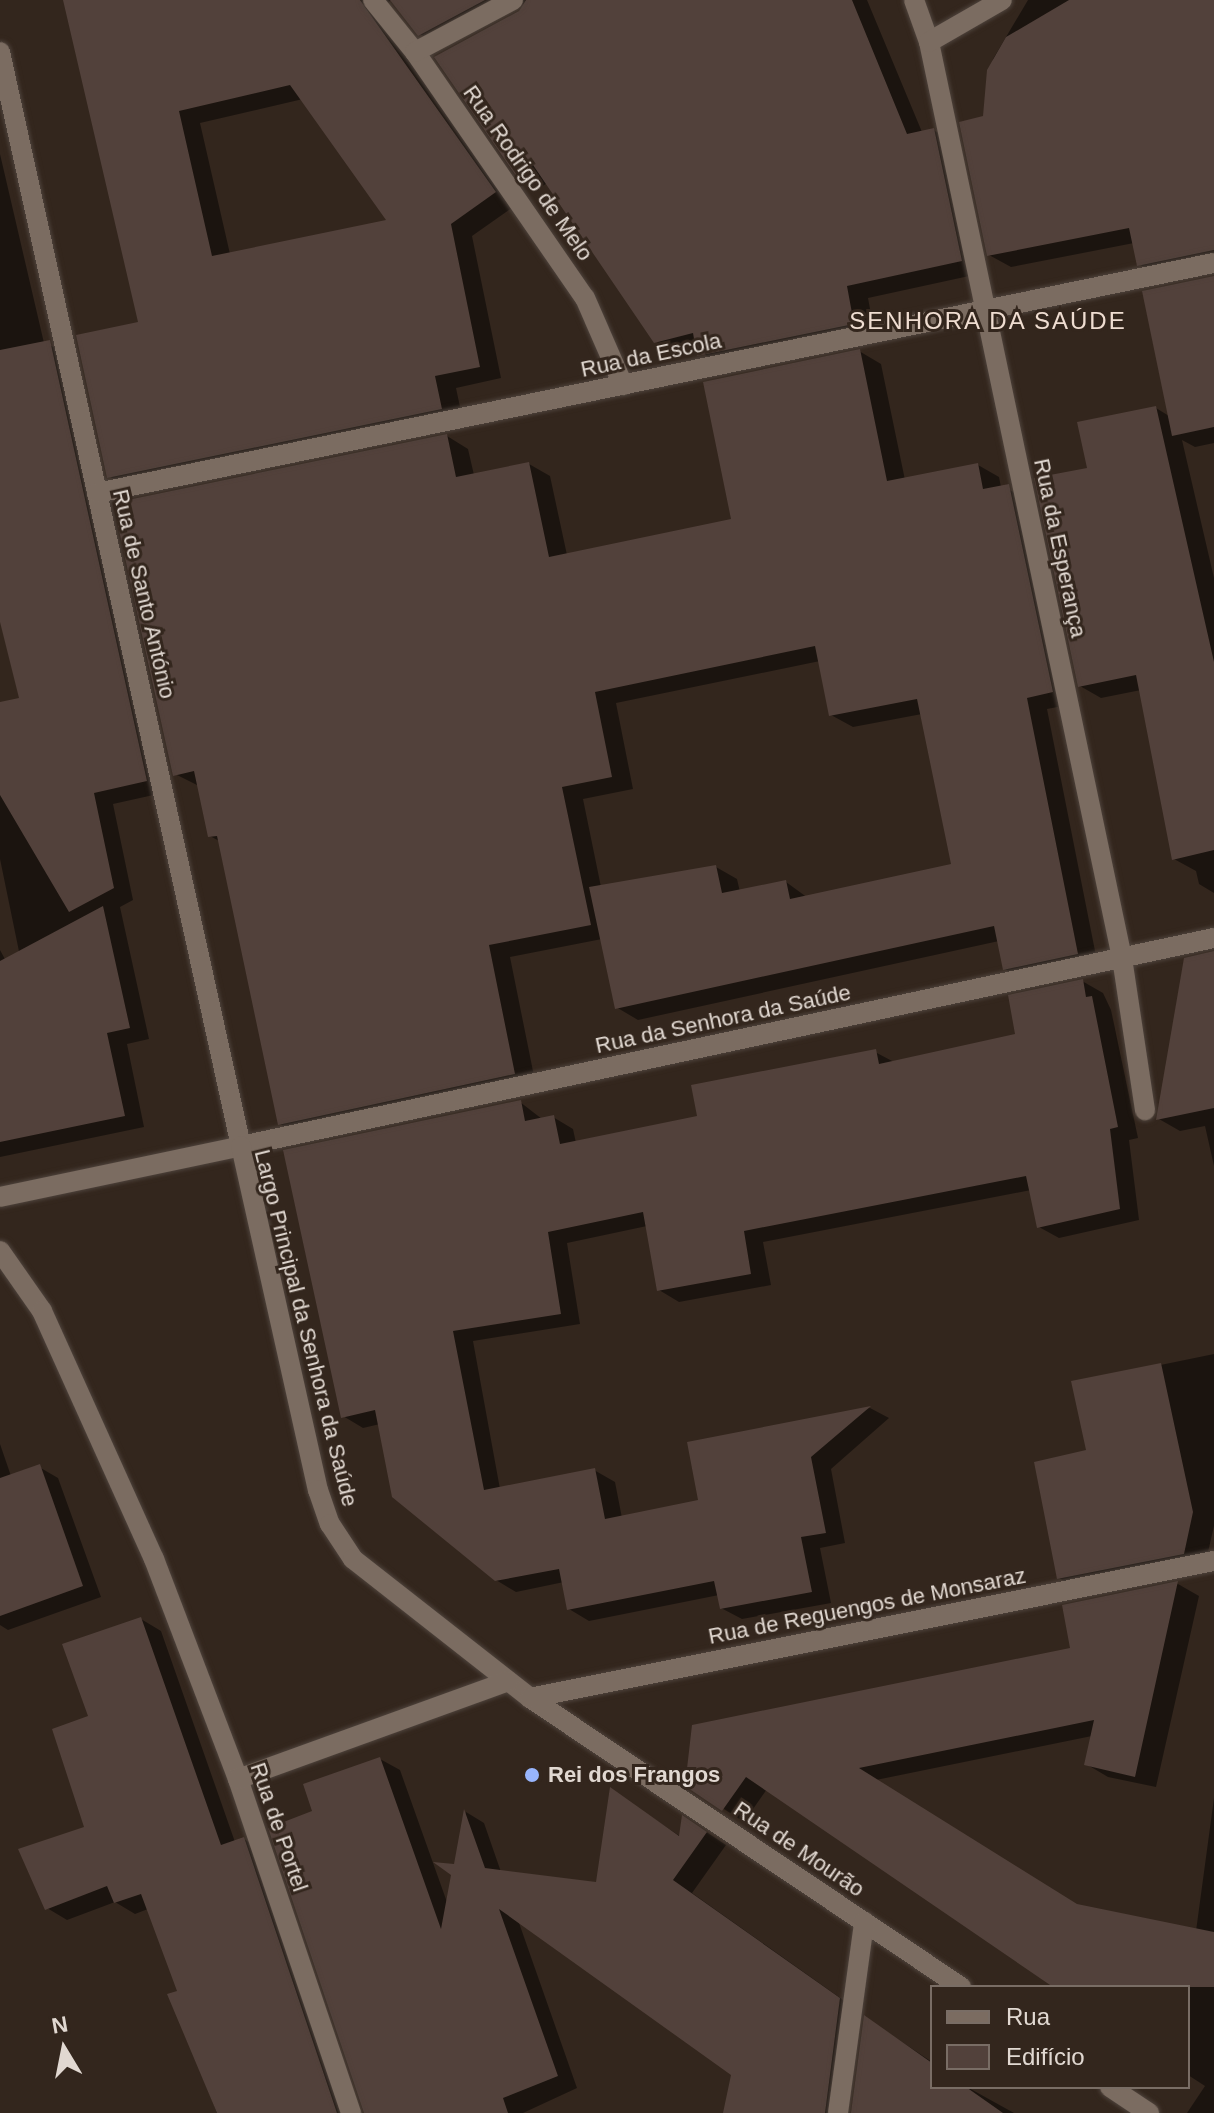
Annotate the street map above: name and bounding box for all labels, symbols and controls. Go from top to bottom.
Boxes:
street label: Rua Rodrigo de Melo [458,80,598,266]
district label: SENHORA DA SAÚDE [848,307,1128,335]
street label: Rua da Escola [578,327,724,383]
street label: Rua da Esperança [1028,456,1092,640]
street label: Rua de Santo António [107,486,181,702]
street label: Rua da Senhora da Saúde [593,979,853,1059]
street label: Largo Principal da Senhora da Saúde [249,1147,363,1509]
street label: Rua de Reguengos de Monsaraz [706,1562,1028,1650]
street label: Rua de Portel [245,1759,313,1895]
place label: Rei dos Frangos [548,1762,720,1788]
marker: Rei dos Frangos [523,1766,541,1784]
street label: Rua de Mourão [729,1796,869,1902]
legend [930,1985,1190,2089]
text: Rua [1006,2003,1050,2030]
north arrow [24,2009,104,2089]
text: N [50,2011,70,2039]
text: Edifício [1006,2043,1085,2070]

